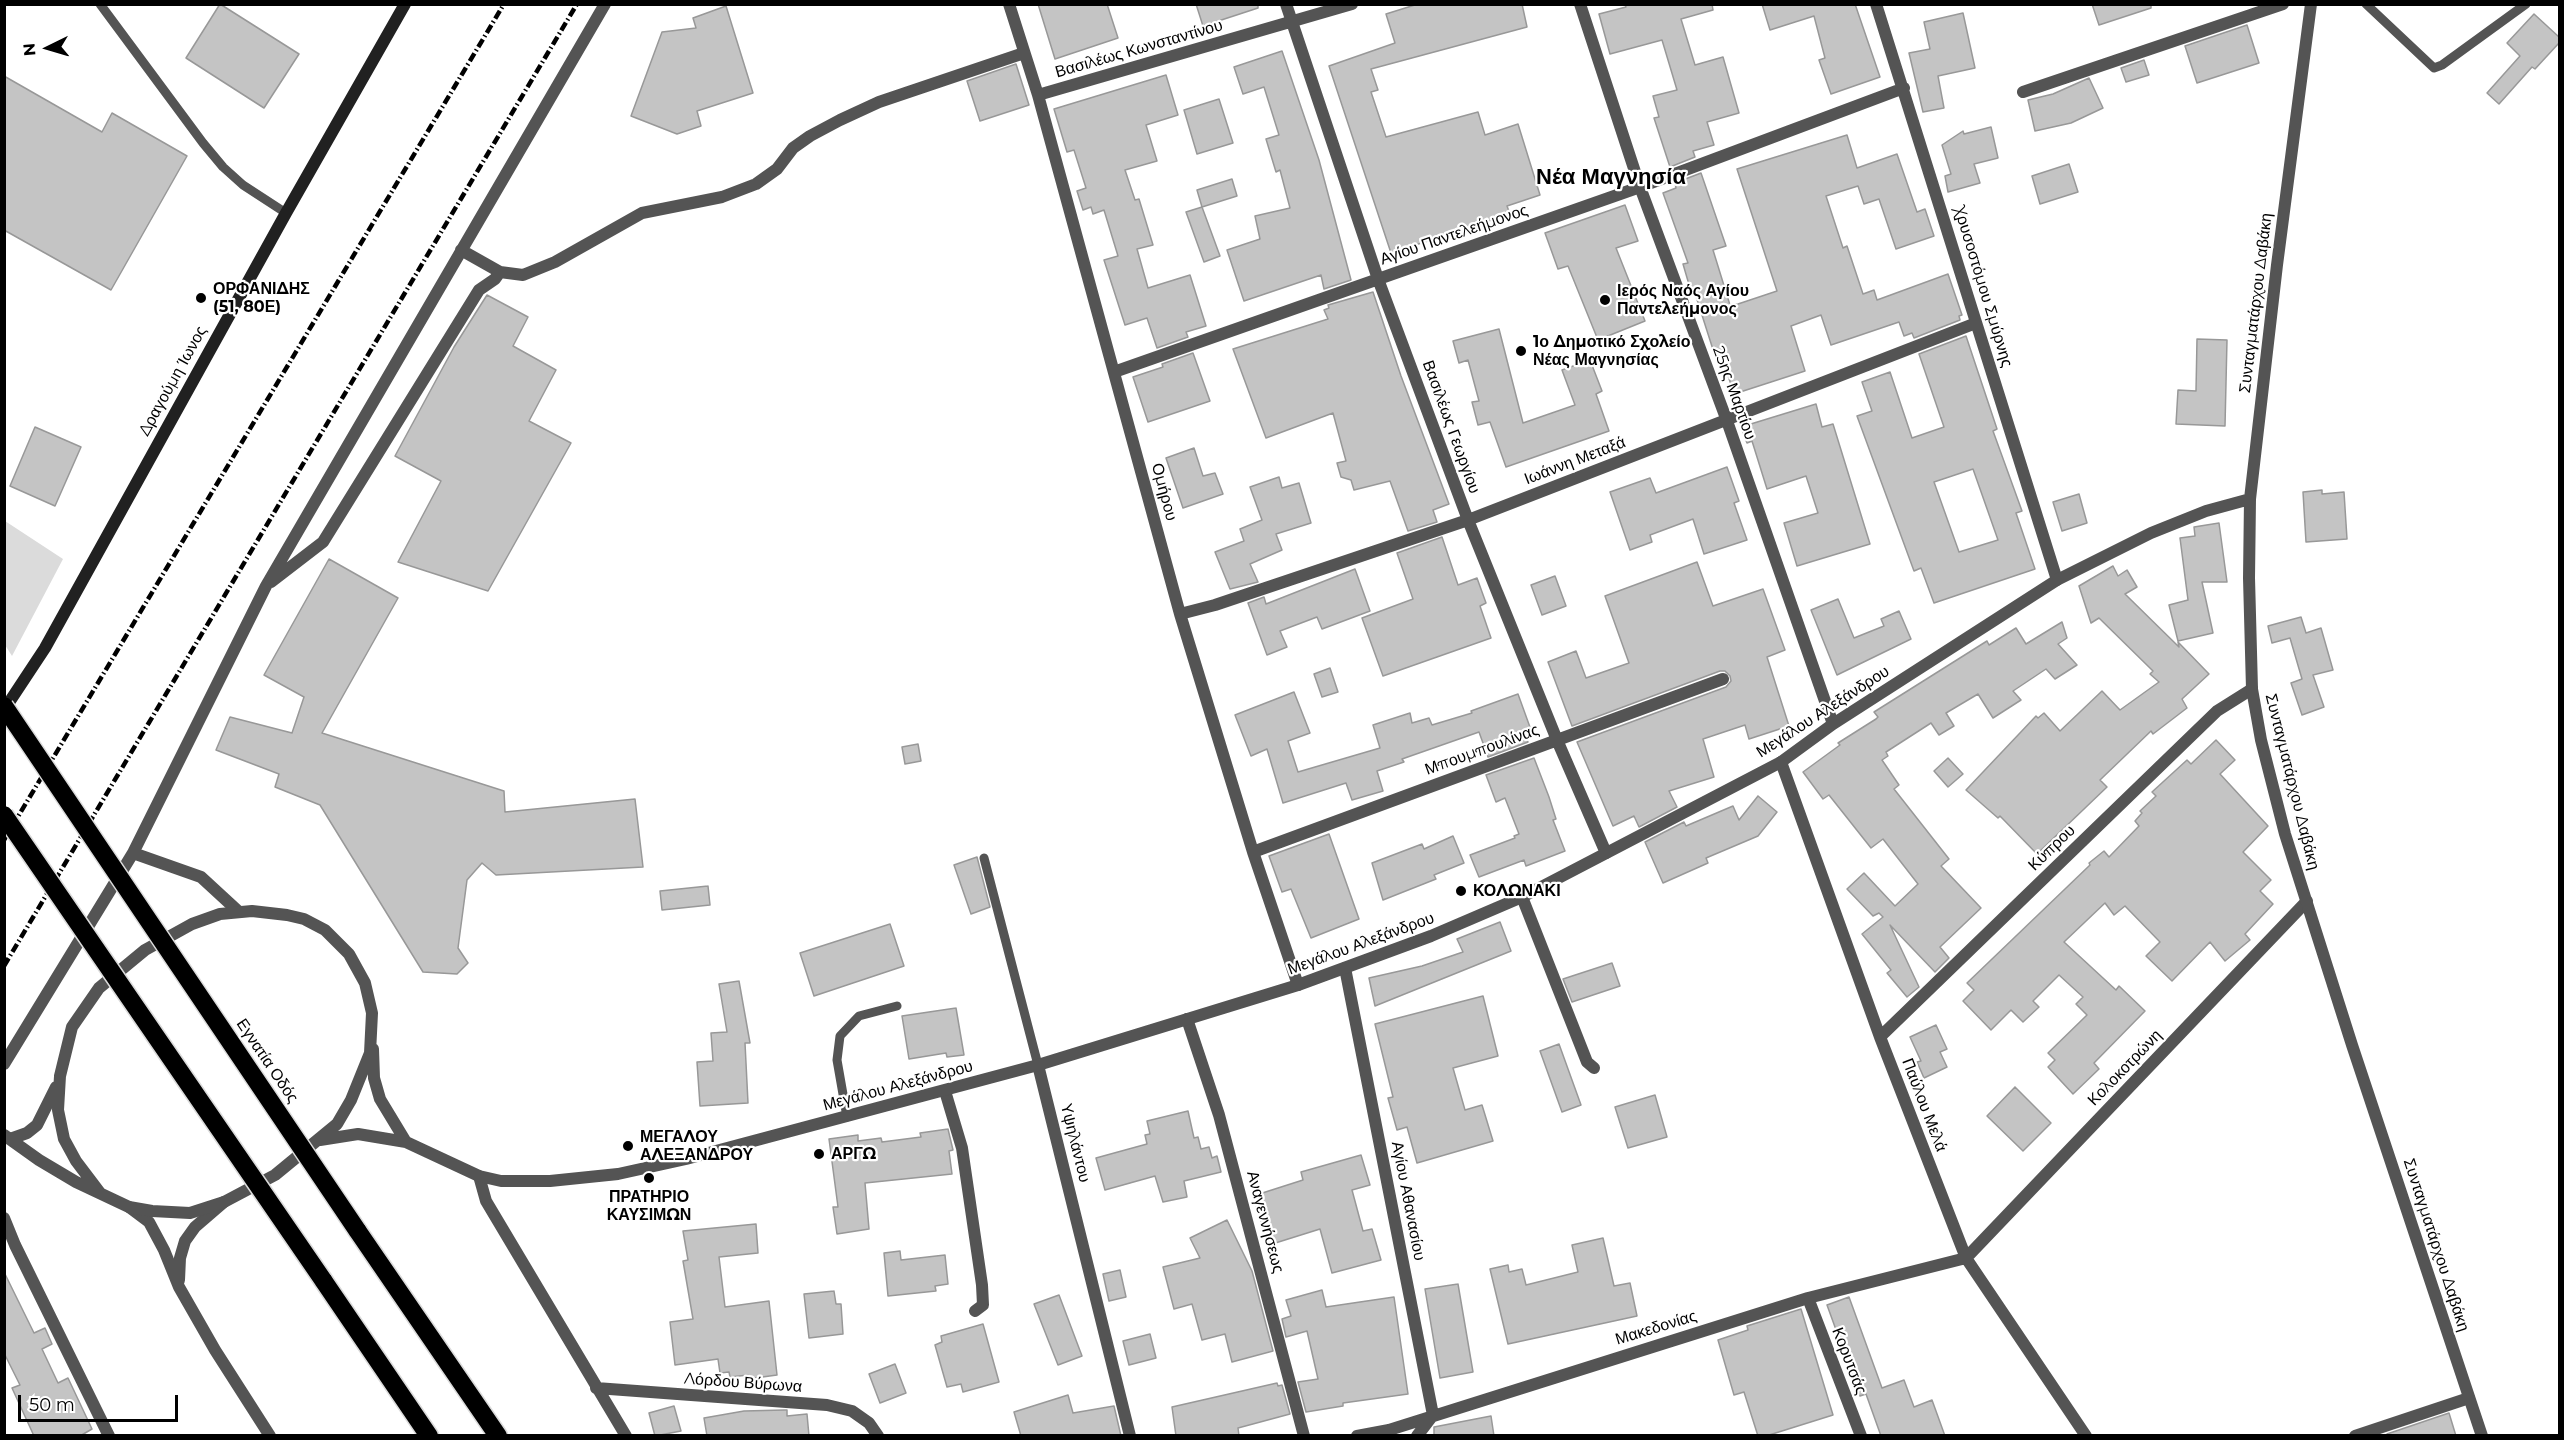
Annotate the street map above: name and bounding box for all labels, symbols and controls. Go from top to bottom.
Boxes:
street label: Βασιλέως Κωνσταντίνου [1053,16,1225,82]
north arrow [18,18,78,78]
text: N [20,42,40,57]
district label: Νέα Μαγνησία [1536,165,1686,191]
street label: Αγίου Παντελεήμονος [1378,201,1530,269]
street label: Χρυσοστόμου Σμύρνης [1949,205,2017,369]
street label: Συνταγματάρχου Δαβάκη [2235,212,2277,394]
place label: ΟΡΦΑΝΙΔΗΣ (51, 80Ε) [213,279,310,317]
place label: Ιερός Ναός Αγίου Παντελεήμονος [1617,281,1749,319]
marker: ΟΡΦΑΝΙΔΗΣ (51, 80Ε) [194,291,208,305]
marker: Ιερός Ναός Αγίου Παντελεήμονος [1598,293,1612,307]
street label: Δραγούμη Ίωνος [135,323,211,439]
place label: 1ο Δημοτικό Σχολείο Νέας Μαγνησίας [1533,332,1691,370]
marker: 1ο Δημοτικό Σχολείο Νέας Μαγνησίας [1514,344,1528,358]
street label: 25ης Μαρτίου [1708,344,1760,442]
street label: Βασιλέως Γεωργίου [1418,358,1484,496]
street label: Ιωάννη Μεταξά [1522,433,1628,489]
street label: Ομήρου [1147,461,1181,523]
street label: Μεγάλου Αλεξάνδρου [1753,662,1893,762]
street label: Συνταγματάρχου Δαβάκη [2261,692,2323,872]
street label: Μπουμπουλίνας [1422,720,1542,780]
street label: Κύπρου [2025,821,2079,875]
place label: ΚΟΛΩΝΑΚΙ [1473,881,1561,901]
marker: ΚΟΛΩΝΑΚΙ [1454,884,1468,898]
street label: Μεγάλου Αλεξάνδρου [1285,909,1437,979]
street label: Εγνατία Οδός [232,1015,302,1107]
street label: Κολοκοτρώνη [2084,1026,2166,1110]
street label: Παύλου Μελά [1897,1056,1951,1154]
street label: Μεγάλου Αλεξάνδρου [821,1057,975,1115]
street label: Υψηλάντου [1056,1102,1094,1184]
place label: ΜΕΓΑΛΟΥ ΑΛΕΞΑΝΔΡΟΥ [640,1127,753,1165]
marker: ΜΕΓΑΛΟΥ ΑΛΕΞΑΝΔΡΟΥ [621,1139,635,1153]
street label: Αγίου Αθανασίου [1387,1140,1429,1262]
place label: ΑΡΓΩ [831,1144,876,1164]
marker: ΑΡΓΩ [812,1147,826,1161]
street label: Συνταγματάρχου Δαβάκη [2399,1156,2473,1334]
street label: Αναγεννήσεως [1242,1169,1288,1275]
marker: ΠΡΑΤΗΡΙΟ ΚΑΥΣΙΜΩΝ [642,1171,656,1185]
place label: ΠΡΑΤΗΡΙΟ ΚΑΥΣΙΜΩΝ [607,1187,691,1225]
street label: Μακεδονίας [1613,1307,1699,1349]
street label: Κορυτσάς [1827,1325,1871,1397]
street label: Λόρδου Βύρωνα [683,1369,803,1397]
scale bar [21,1383,182,1421]
text: 50 m [29,1394,75,1416]

